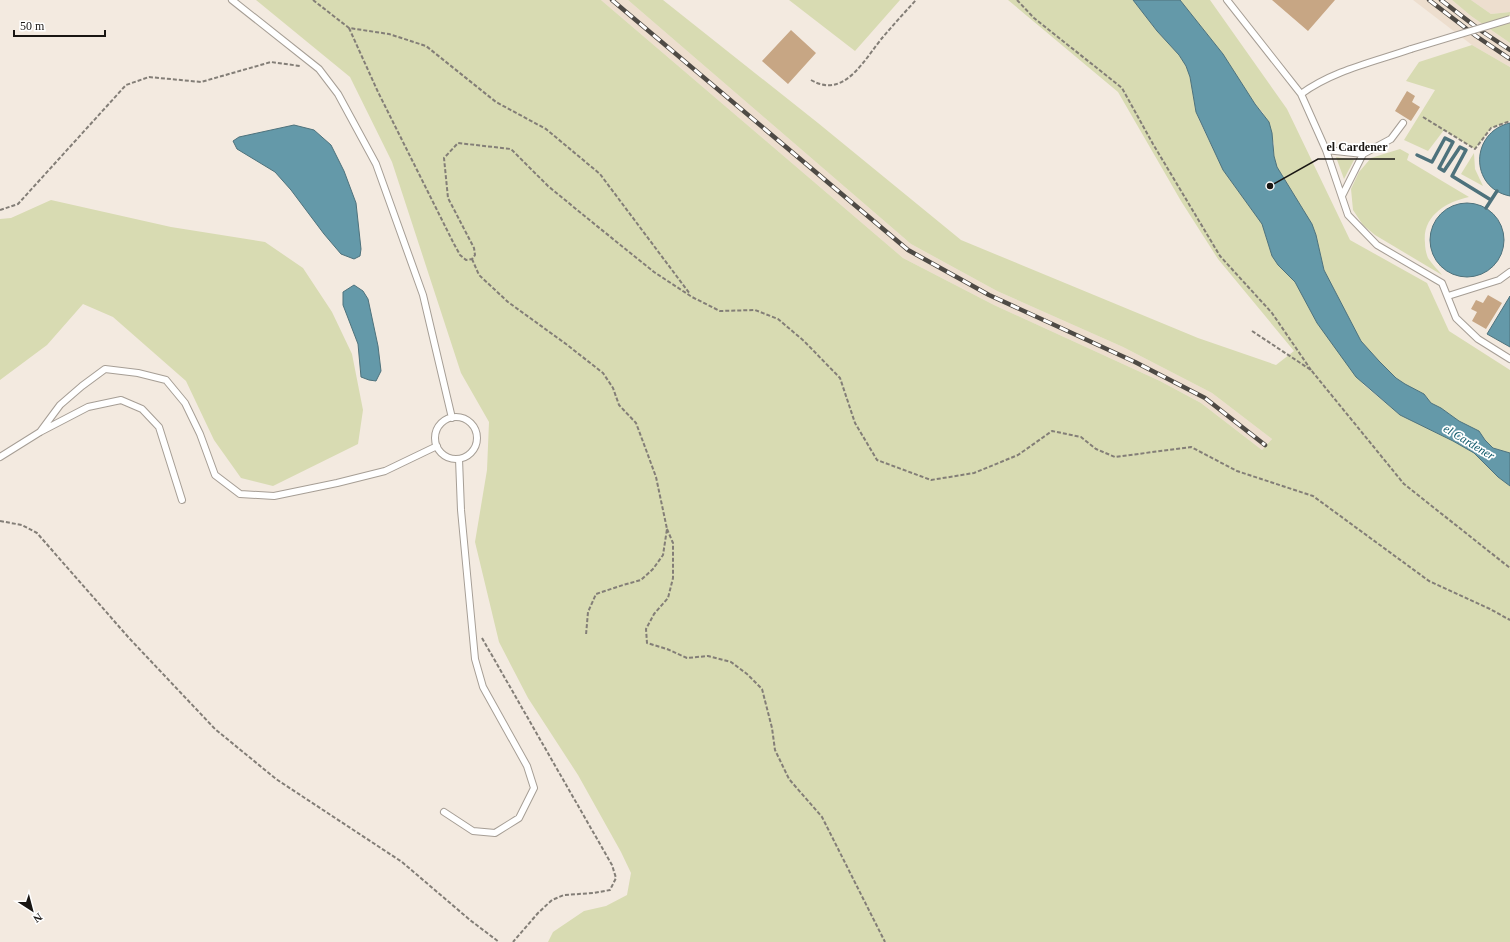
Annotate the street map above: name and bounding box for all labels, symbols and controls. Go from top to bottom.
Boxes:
scale bar [14,12,105,38]
text: 50 m [20,19,45,33]
callout: el Cardener [1318,135,1395,159]
text: el Cardener [1327,140,1388,154]
water label: el Cardener [1441,421,1497,463]
north arrow [12,890,52,930]
text: N [31,911,45,925]

